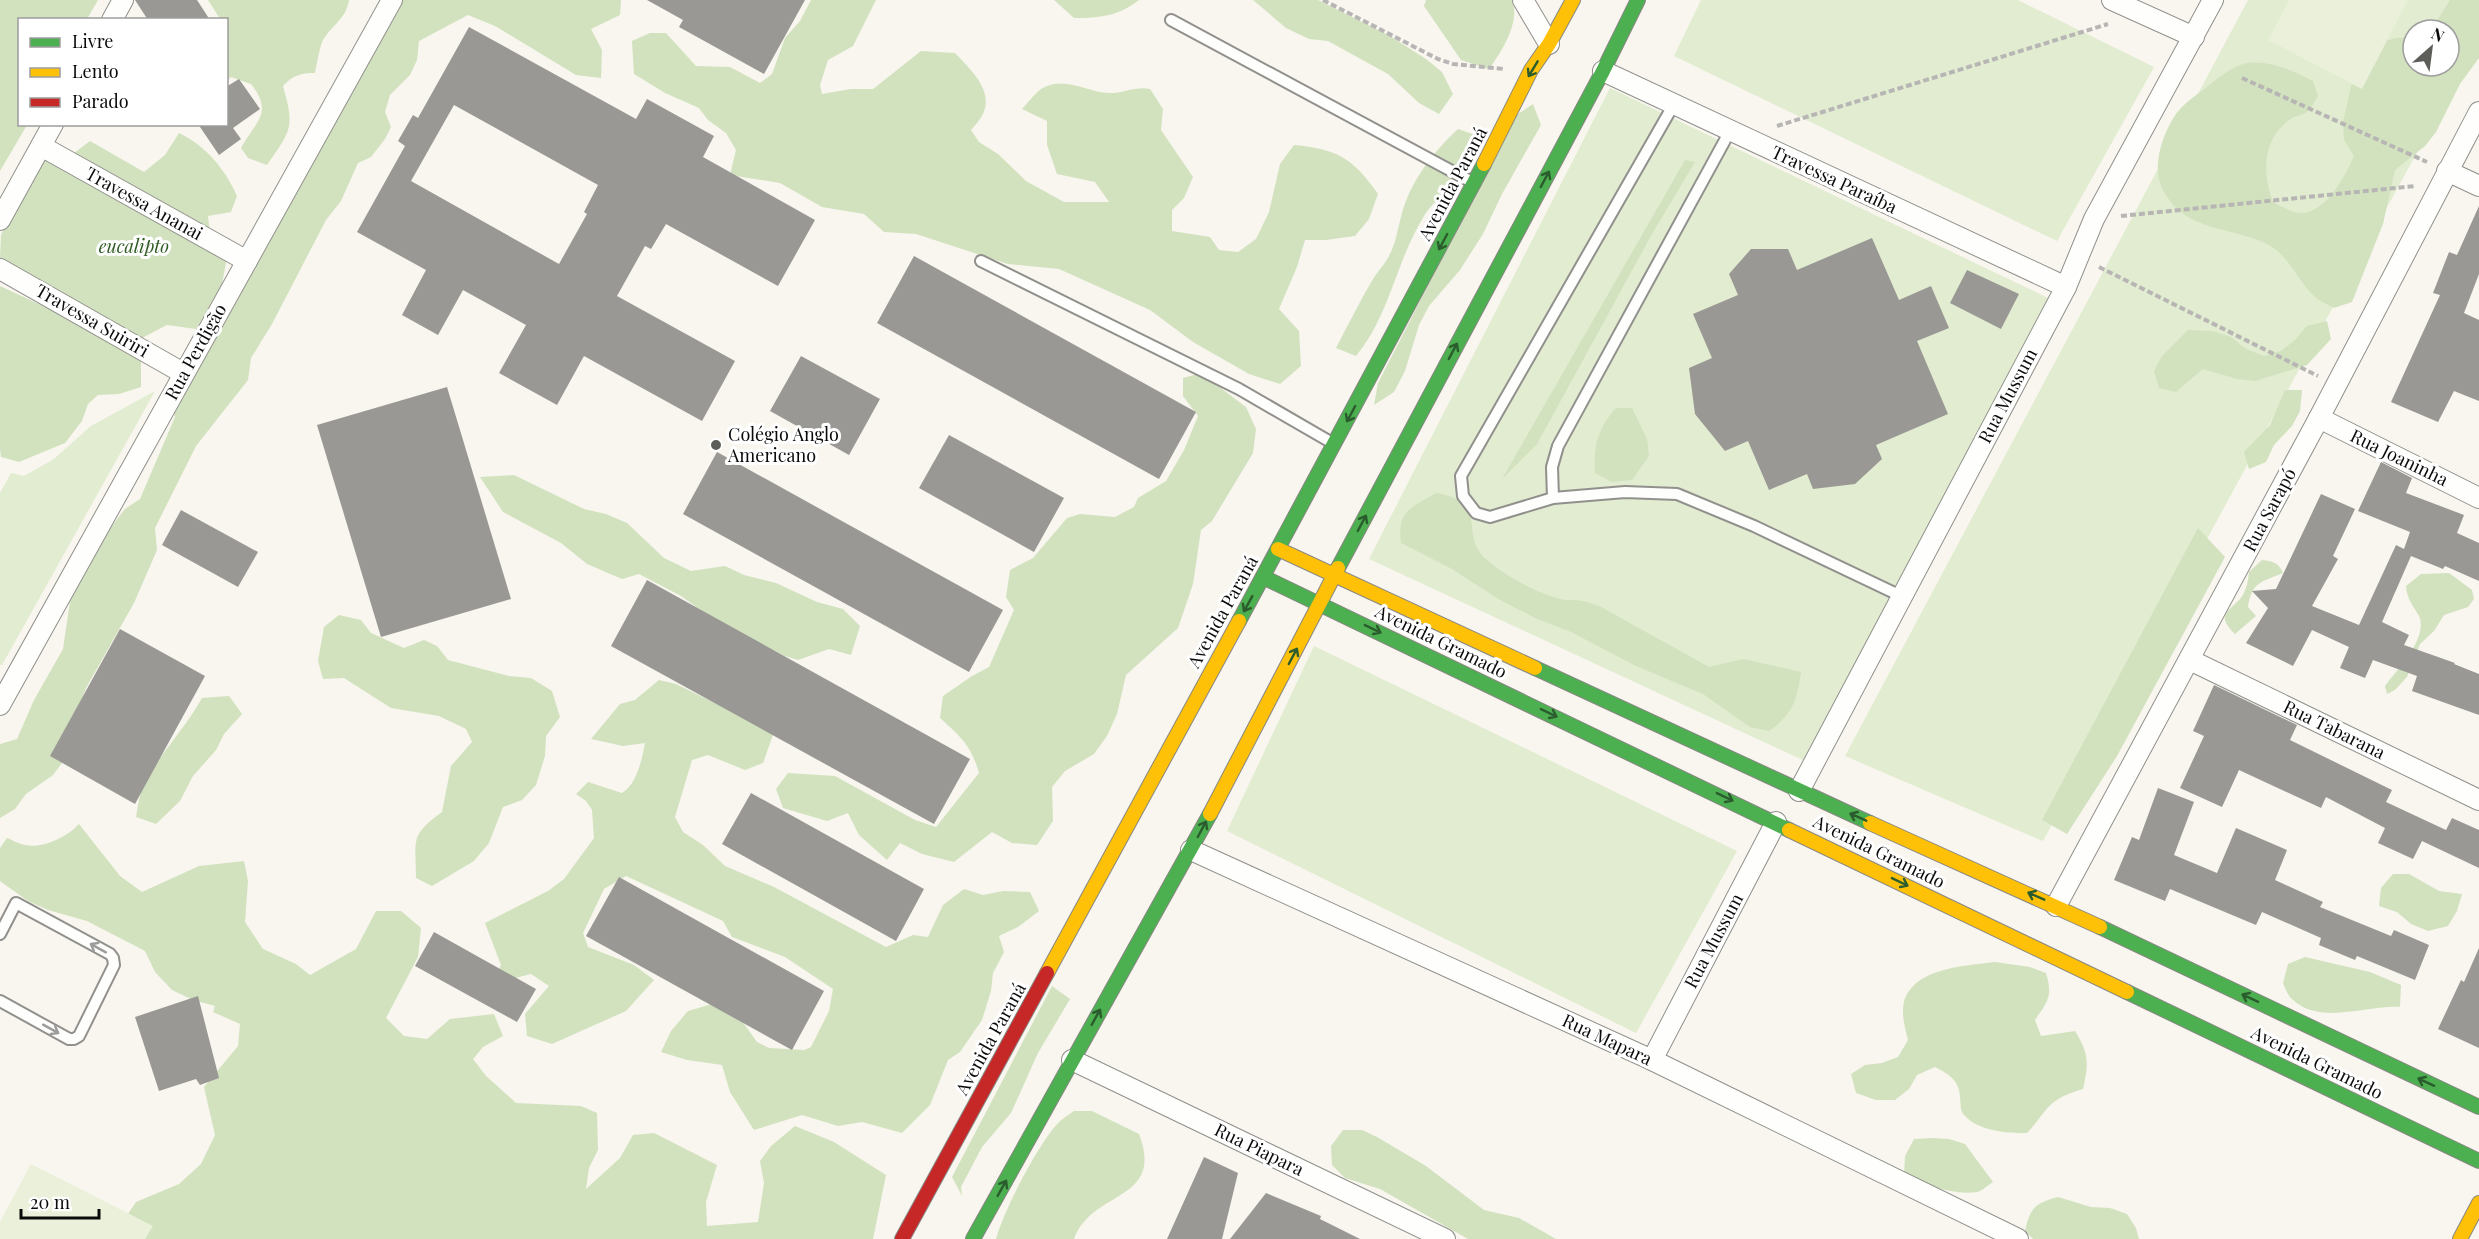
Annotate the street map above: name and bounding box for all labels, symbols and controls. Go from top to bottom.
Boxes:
legend [18,18,228,126]
north arrow [2401,18,2461,78]
text: N [2428,22,2449,47]
text: Livre [72,29,113,53]
text: Lento [72,59,119,83]
one-way arrow [1526,60,1538,77]
text: Parado [72,89,129,113]
street label: Avenida Paraná [1412,123,1492,245]
street label: Travessa Paraíba [1768,140,1901,219]
street label: Travessa Ananai [82,161,207,245]
one-way arrow [1540,171,1551,189]
one-way arrow [1437,232,1448,250]
park label: eucalipto [99,234,169,258]
street label: Travessa Suiriri [31,278,154,362]
street label: Rua Perdigão [159,299,231,404]
one-way arrow [1448,343,1460,361]
street label: Rua Mussum [1972,344,2042,447]
one-way arrow [1345,404,1356,422]
place label: Colégio Anglo Americano [727,422,839,467]
street label: Rua Joaninha [2347,423,2452,491]
marker: Colégio Anglo Americano [709,438,723,452]
street label: Rua Sarapó [2237,463,2301,555]
one-way arrow [1357,515,1368,533]
street label: Avenida Paraná [1181,551,1263,673]
one-way arrow [1242,594,1253,612]
street label: Avenida Gramado [1371,598,1511,683]
one-way arrow [1364,623,1382,635]
one-way arrow [1287,648,1299,666]
street label: Rua Tabarana [2279,694,2389,764]
one-way arrow [1539,708,1557,720]
one-way arrow [1715,792,1733,804]
street label: Avenida Gramado [1809,808,1949,893]
one-way arrow [1849,811,1867,822]
one-way arrow [1196,821,1208,838]
one-way arrow [1891,877,1909,889]
street label: Rua Mussum [1678,889,1748,992]
one-way arrow [2027,890,2045,901]
one-way arrow [90,942,108,953]
street label: Avenida Paraná [949,978,1031,1100]
one-way arrow [2242,991,2260,1003]
street label: Rua Mapara [1559,1008,1656,1070]
one-way arrow [1091,1009,1102,1027]
street label: Avenida Gramado [2247,1019,2387,1104]
one-way arrow [42,1024,60,1035]
one-way arrow [2418,1075,2436,1087]
street label: Rua Piapara [1211,1117,1308,1181]
one-way arrow [996,1180,1008,1197]
scale bar [21,1182,99,1220]
text: 20 m [30,1190,70,1214]

